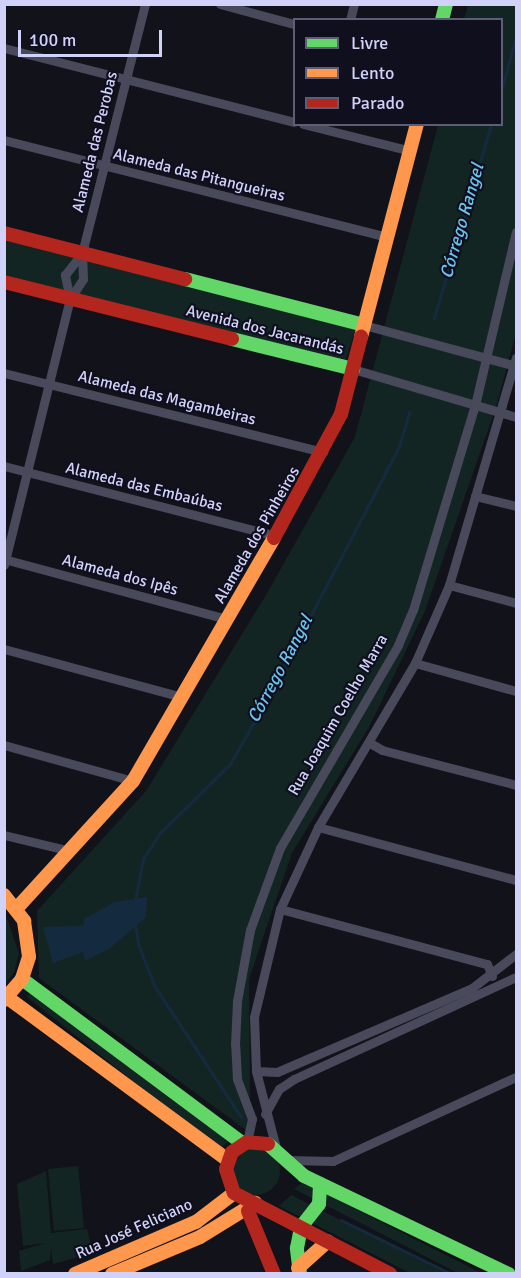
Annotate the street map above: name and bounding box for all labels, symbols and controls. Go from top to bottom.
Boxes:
scale bar [21,18,165,56]
legend [293,18,503,126]
text: 100 m [29,29,76,51]
text: Livre [351,32,388,54]
text: Lento [351,62,394,84]
street label: Alameda das Perobas [68,70,122,214]
text: Parado [351,92,404,114]
street label: Alameda das Pitangueiras [111,144,287,206]
water label: Córrego Rangel [435,161,489,281]
street label: Avenida dos Jacarandás [184,301,346,359]
street label: Alameda das Magambeiras [76,367,258,429]
street label: Alameda das Embaúbas [64,458,224,516]
street label: Alameda dos Pinheiros [210,463,304,607]
street label: Alameda dos Ipês [60,550,180,600]
water label: Córrego Rangel [243,612,317,726]
street label: Rua Joaquim Coelho Marra [284,631,392,799]
street label: Rua José Feliciano [73,1195,195,1263]

